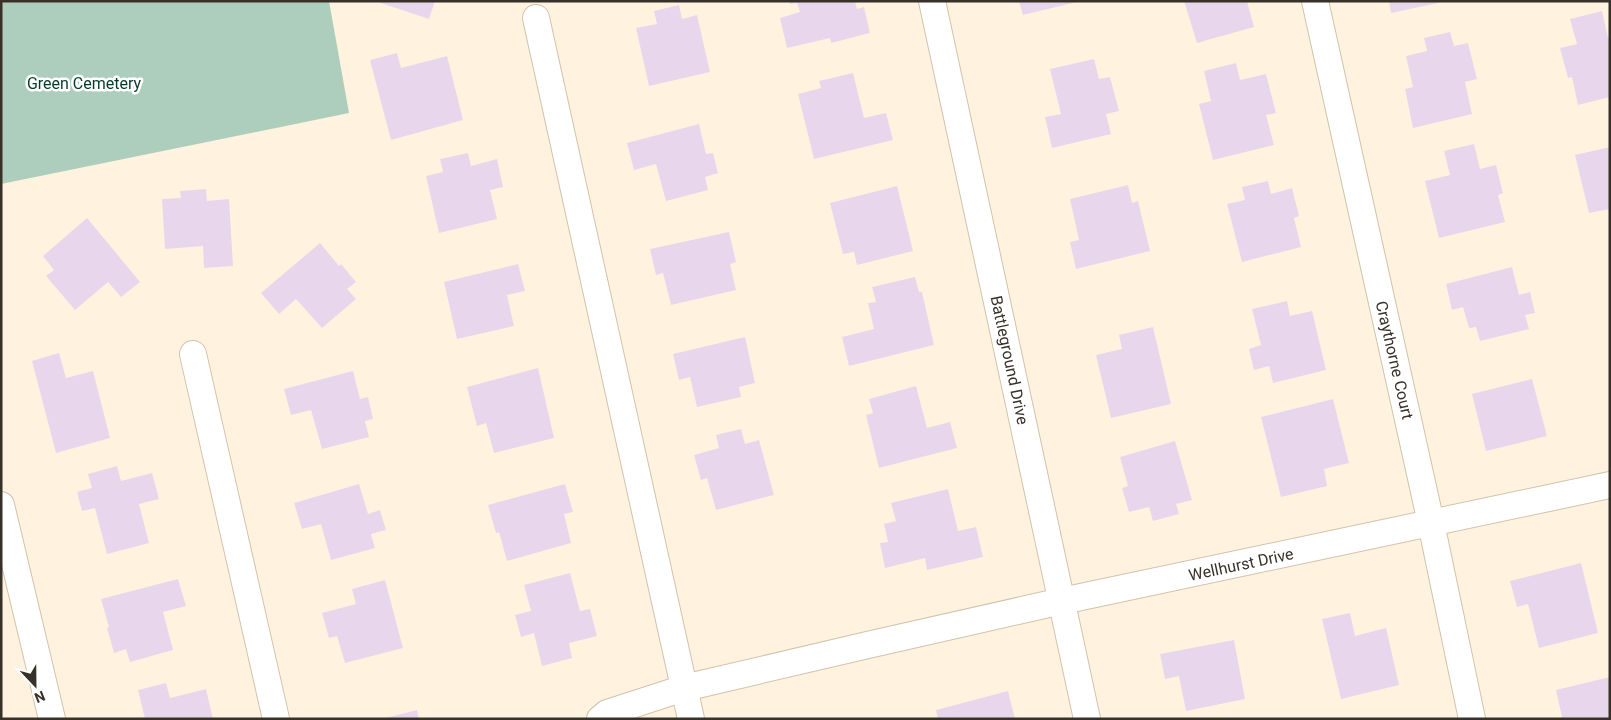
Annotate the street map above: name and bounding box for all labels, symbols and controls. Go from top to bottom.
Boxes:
park label: Green Cemetery [27,74,142,93]
street label: Battleground Drive [987,294,1032,426]
street label: Craythorne Court [1372,299,1417,421]
street label: Wellhurst Drive [1187,544,1295,585]
north arrow [10,660,60,710]
text: N [32,688,47,706]

